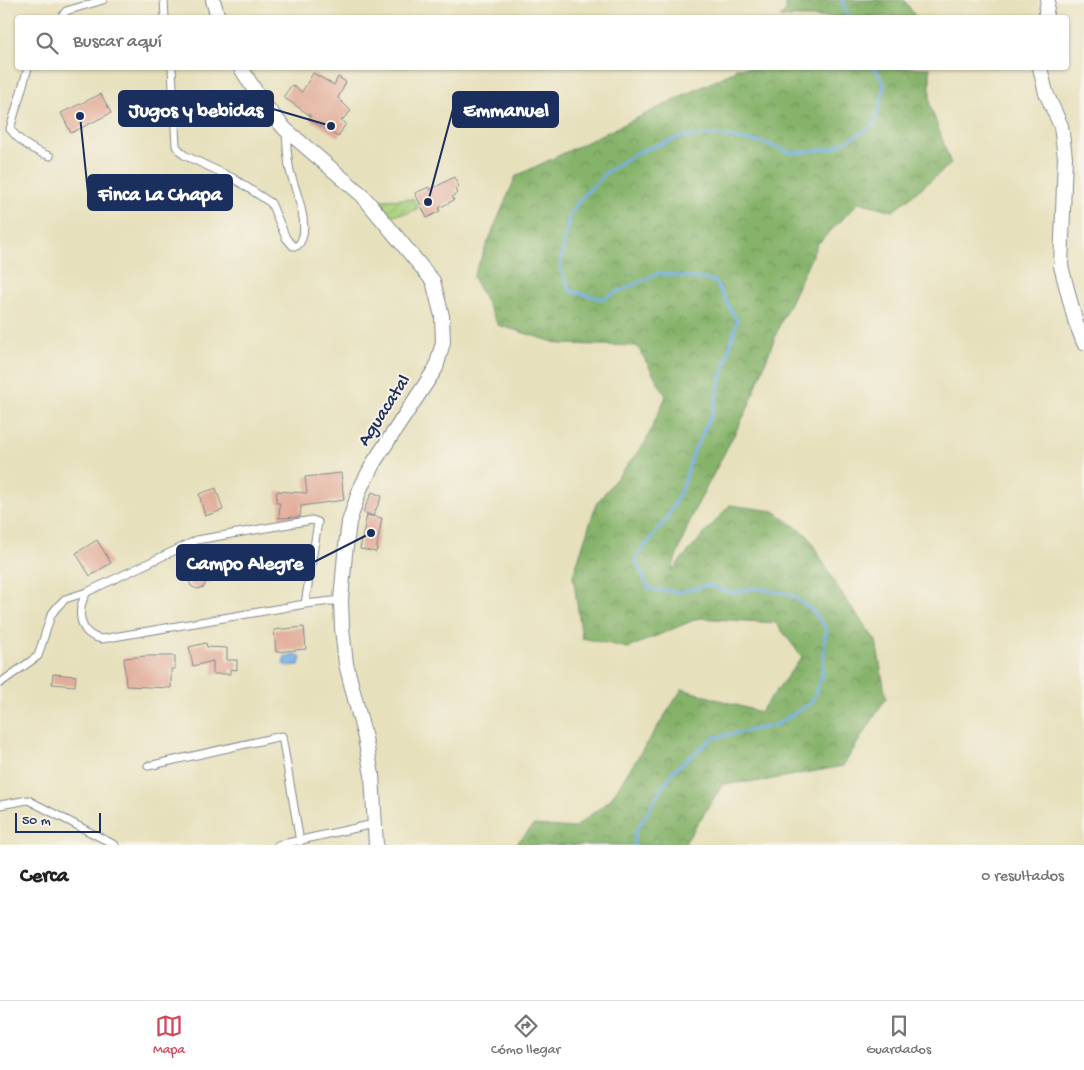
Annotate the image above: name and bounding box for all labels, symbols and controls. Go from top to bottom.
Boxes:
search box [15,15,1069,70]
icon: search [33,29,61,57]
text: Buscar aquí [73,31,162,54]
callout: Jugos y bebidas [119,91,273,126]
callout: Emmanuel [453,92,558,127]
text: Jugos y bebidas [128,101,265,124]
text: Emmanuel [463,101,549,124]
callout: Finca La Chapa [88,175,232,210]
text: Finca La Chapa [97,185,223,208]
street label: Aguacatal [353,371,417,451]
callout: Campo Alegre [177,545,314,580]
text: Campo Alegre [186,554,304,577]
scale bar [15,810,101,833]
text: 50 m [22,813,51,830]
text: Cerca [20,865,68,890]
text: 0 resultados [981,868,1064,887]
tab: Mapa [153,1012,185,1059]
tab: Cómo llegar [491,1012,560,1059]
tab: Guardados [866,1012,931,1059]

